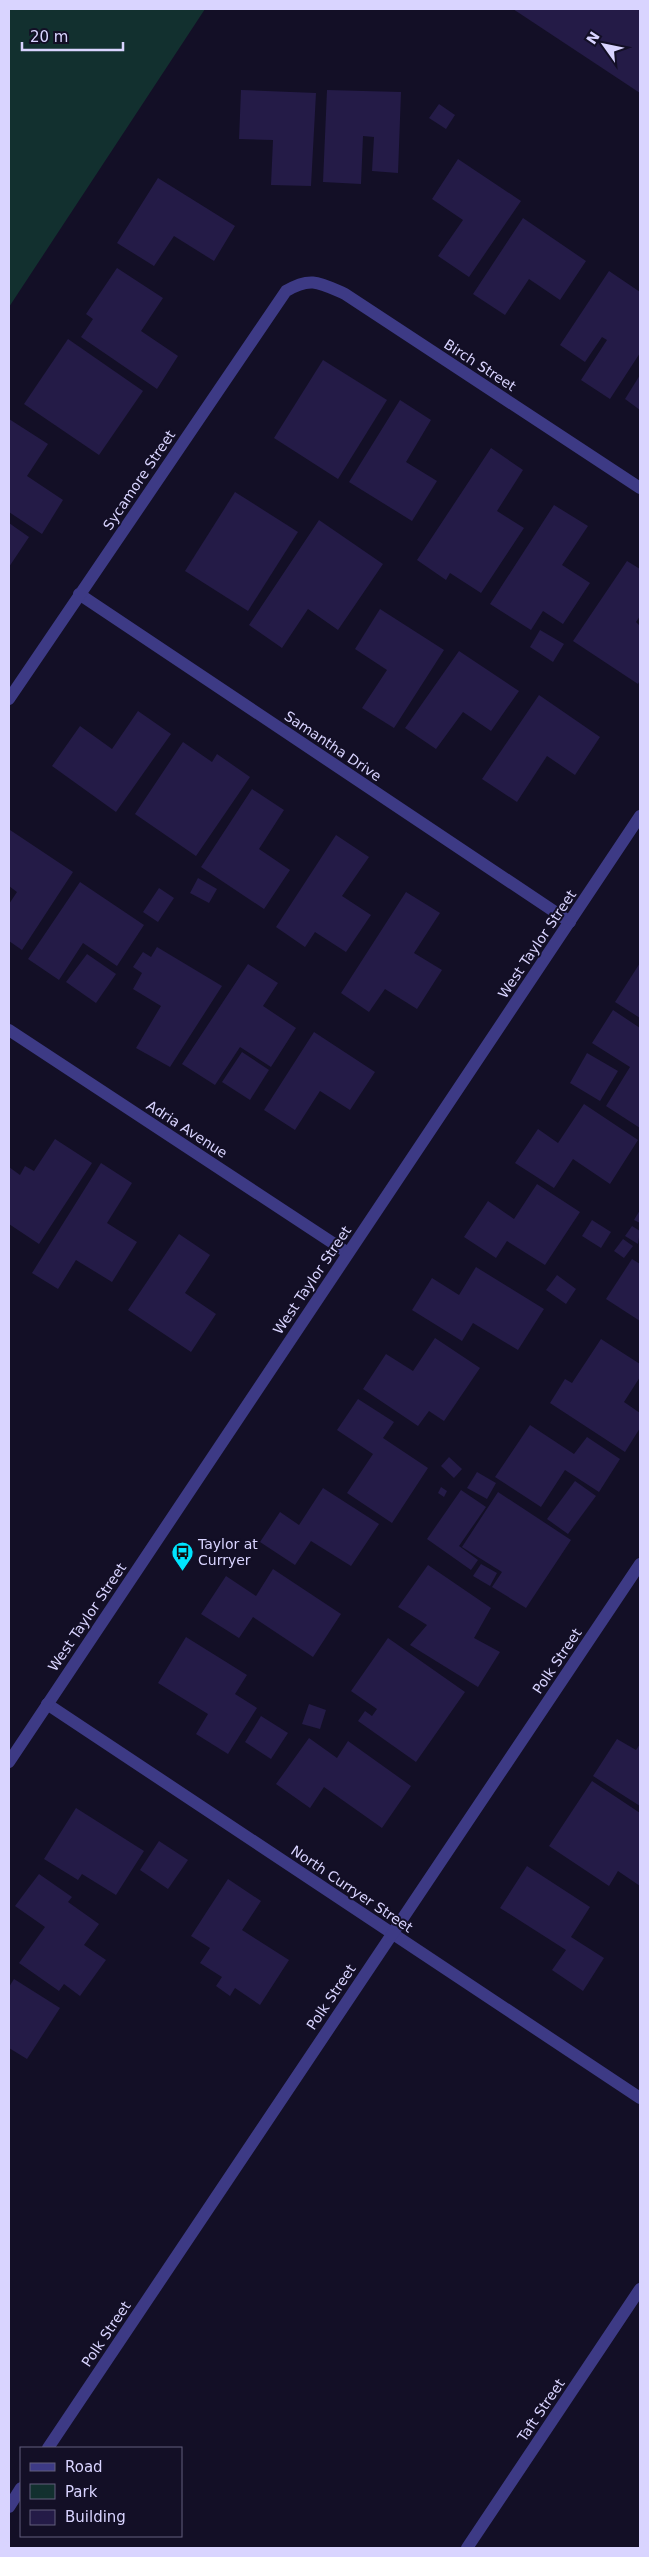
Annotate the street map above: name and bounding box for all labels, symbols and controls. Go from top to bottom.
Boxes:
scale bar [22,20,124,52]
north arrow [579,20,629,70]
text: 20 m [30,28,68,46]
text: N [583,29,603,47]
street label: Birch Street [441,336,519,394]
street label: Sycamore Street [100,427,179,533]
street label: Samantha Drive [282,708,384,784]
street label: West Taylor Street [495,886,579,1001]
street label: Adria Avenue [144,1097,230,1161]
street label: West Taylor Street [270,1222,354,1337]
place label: Taylor at Curryer [197,1536,258,1568]
bus stop icon: Taylor at Curryer [170,1540,194,1571]
street label: West Taylor Street [45,1559,129,1674]
street label: Polk Street [529,1625,585,1697]
street label: North Curryer Street [288,1842,416,1936]
street label: Polk Street [303,1961,359,2033]
street label: Polk Street [78,2298,134,2370]
street label: Taft Street [514,2375,568,2445]
legend [20,2447,182,2537]
text: Road [65,2458,103,2476]
text: Park [65,2483,98,2501]
text: Building [65,2508,126,2526]

